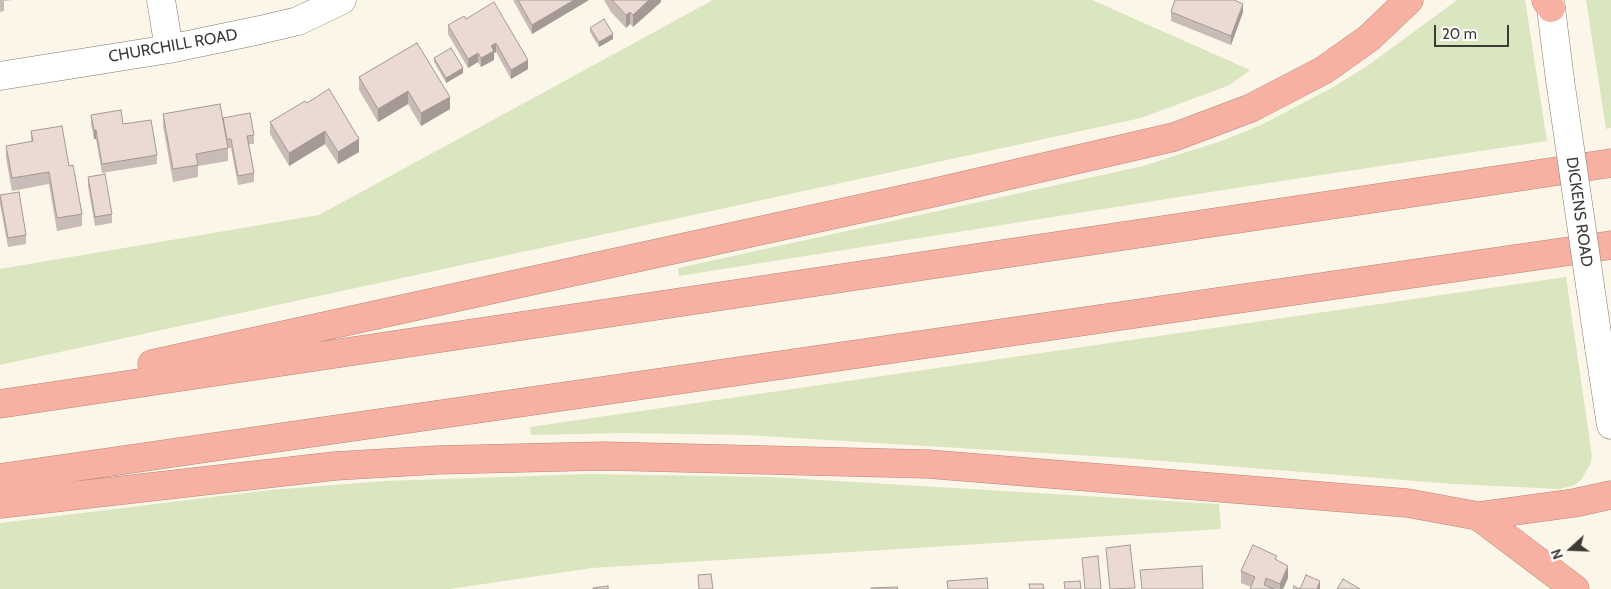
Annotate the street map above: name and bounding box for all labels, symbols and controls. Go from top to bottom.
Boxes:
scale bar [1436,15,1511,47]
street label: CHURCHILL ROAD [107,25,239,67]
text: 20 m [1442,25,1477,43]
street label: DICKENS ROAD [1562,156,1596,268]
north arrow [1546,524,1596,574]
text: N [1547,546,1567,562]

